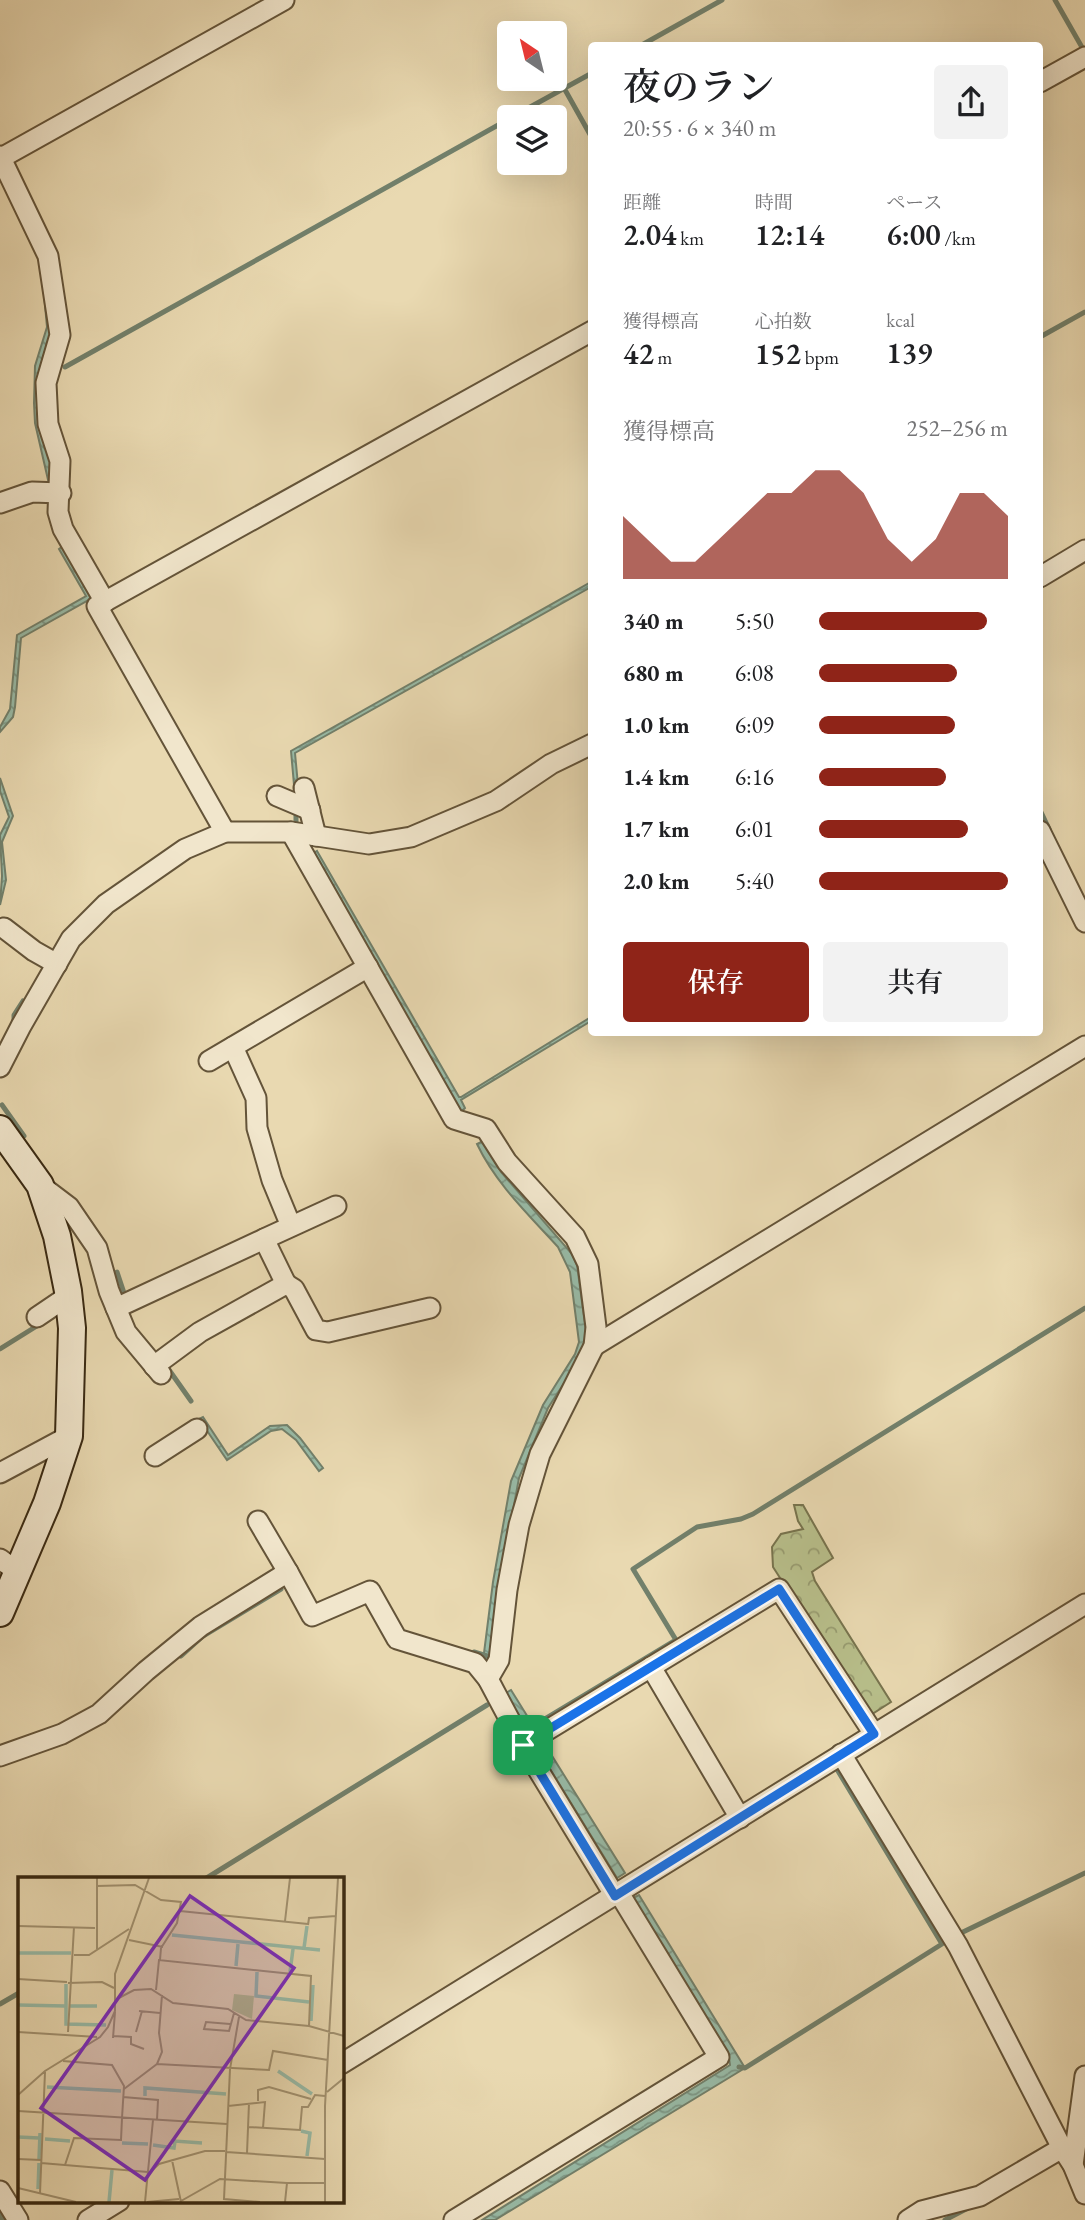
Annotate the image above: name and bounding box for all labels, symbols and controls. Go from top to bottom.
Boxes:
north arrow [497,21,567,91]
map controls [497,21,567,175]
text: 夜のラン [623,62,775,111]
button: share [934,65,1008,139]
button: layers [497,105,567,175]
text: 20:55 · 6 × 340 m [623,113,776,143]
text: 距離 [623,190,661,215]
text: 時間 [755,190,793,215]
text: ペース [886,190,942,215]
text: 2.04 [623,215,676,254]
text: 12:14 [755,215,824,254]
text: 6:00 [886,215,941,254]
text: km [676,226,704,251]
text: /km [941,226,976,251]
text: kcal [886,308,915,333]
text: 獲得標高 [623,309,699,334]
text: 心拍数 [755,309,812,334]
text: 139 [886,333,933,372]
text: 42 [623,334,654,373]
text: 152 [755,334,801,373]
text: m [654,345,672,370]
text: bpm [801,345,839,370]
text: 252–256 m [907,413,1008,443]
text: 獲得標高 [623,416,715,446]
text: 340 m [623,606,684,636]
text: 5:50 [735,606,774,636]
text: 680 m [623,658,684,688]
text: 6:08 [735,658,774,688]
text: 1.0 km [623,710,690,740]
text: 6:09 [735,710,774,740]
text: 1.4 km [623,762,690,792]
text: 6:16 [735,762,774,792]
text: 1.7 km [623,814,690,844]
text: 6:01 [735,814,774,844]
text: 2.0 km [623,866,690,896]
text: 5:40 [735,866,774,896]
button: 保存 [623,942,809,1022]
button: 共有 [823,942,1008,1022]
pin [493,1715,553,1775]
icon: arrive [504,1726,542,1764]
inset map [18,1877,343,2202]

